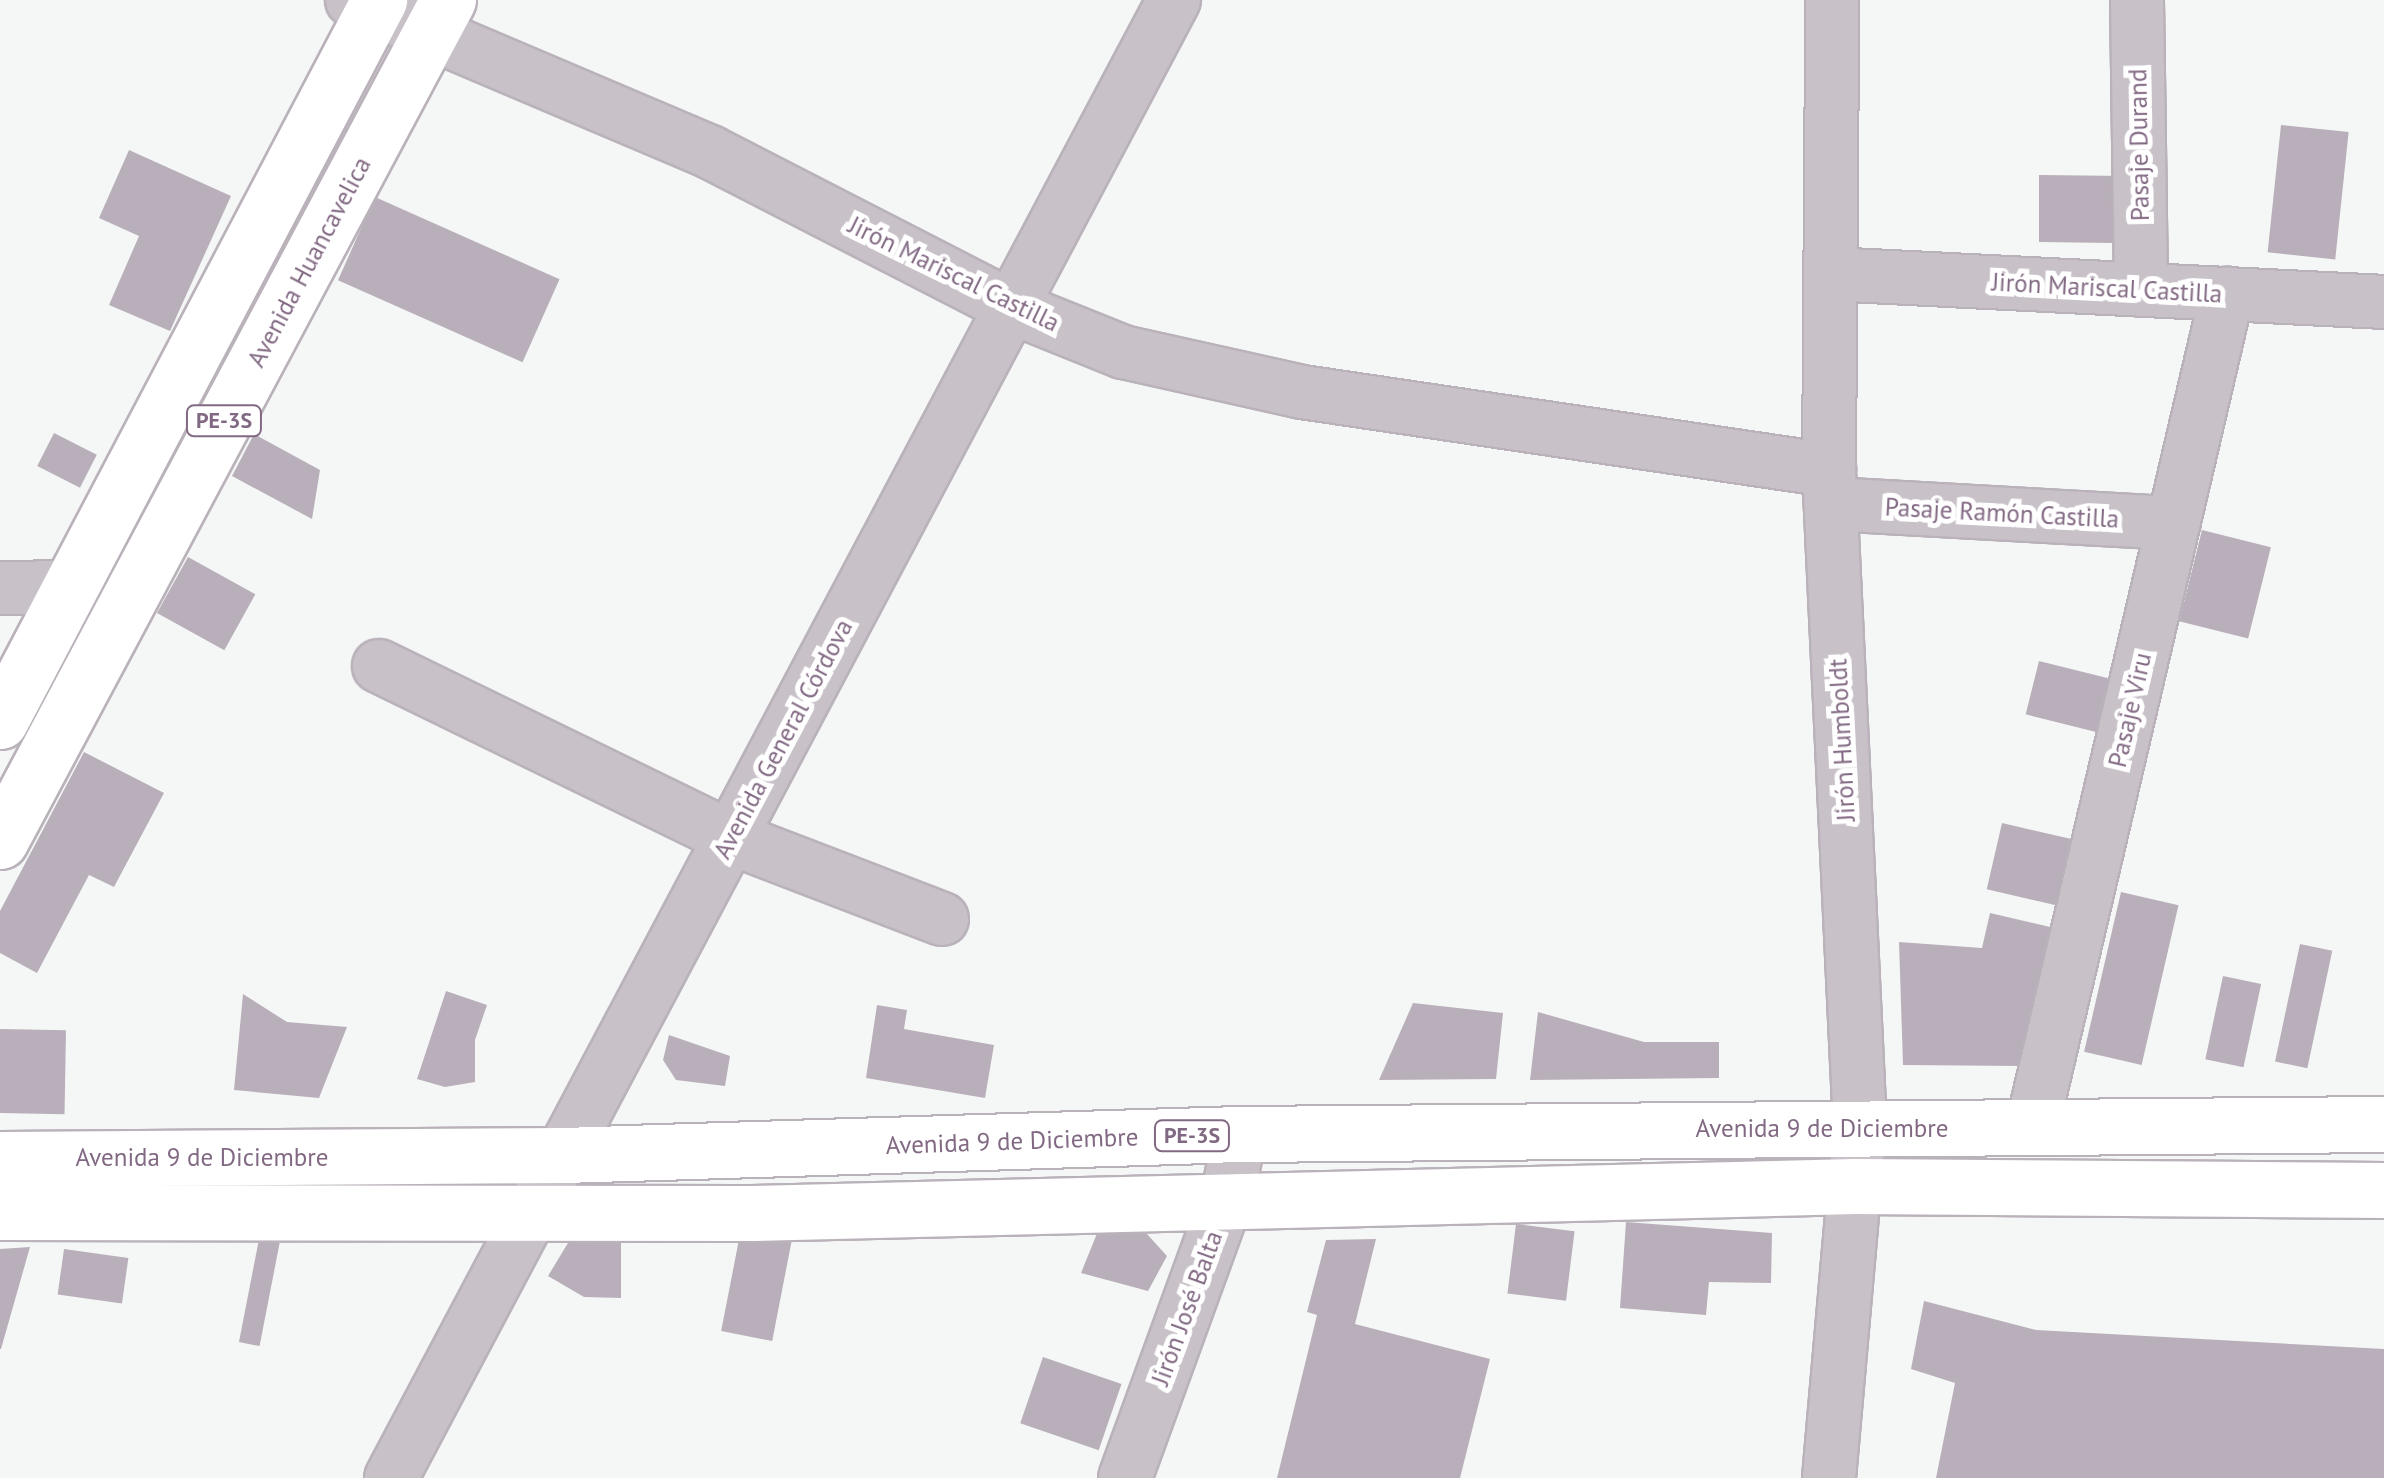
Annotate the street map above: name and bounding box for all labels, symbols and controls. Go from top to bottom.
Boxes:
street label: Pasaje Durand [2123,69,2155,221]
street label: Avenida Huancavelica [241,152,377,372]
street label: Jirón Mariscal Castilla [844,210,1064,338]
street label: Jirón Mariscal Castilla [1991,267,2223,309]
road number: PE-3S [184,404,264,438]
street label: Pasaje Ramón Castilla [1884,492,2120,534]
street label: Avenida General Córdova [707,614,859,864]
street label: Pasaje Viru [2102,649,2158,771]
street label: Jirón Humboldt [1823,658,1861,822]
street label: Avenida 9 de Diciembre [1696,1113,1948,1143]
road number: PE-3S [1152,1119,1232,1153]
street label: Avenida 9 de Diciembre [885,1122,1139,1160]
street label: Avenida 9 de Diciembre [76,1142,328,1172]
street label: Jirón José Balta [1145,1227,1229,1389]

